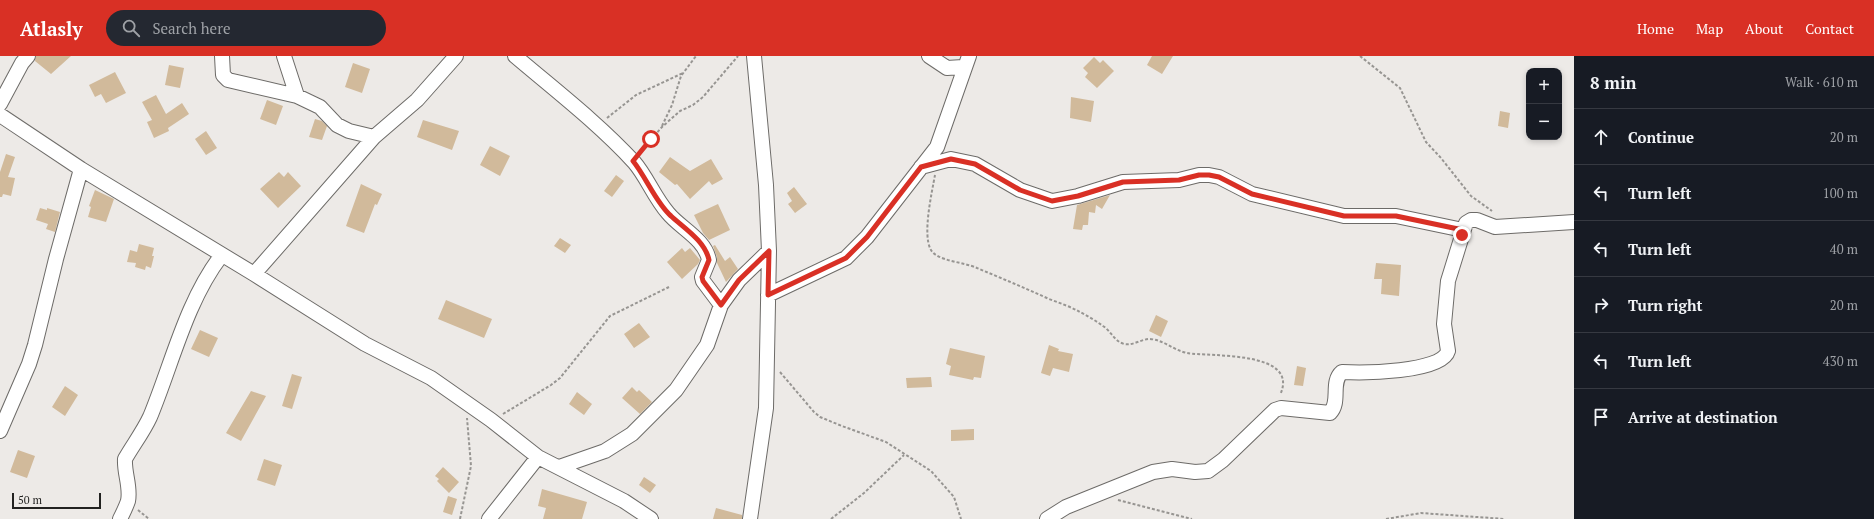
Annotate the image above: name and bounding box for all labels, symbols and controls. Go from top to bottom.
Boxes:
search box [106,10,386,46]
text: Atlasly [20,16,82,41]
icon: search [120,17,142,39]
text: Search here [152,18,230,38]
text: Home [1637,19,1674,38]
text: Map [1696,19,1723,38]
text: About [1745,19,1783,38]
text: Contact [1805,19,1854,38]
map controls [1526,68,1562,140]
button: + [1526,68,1562,104]
text: 8 min [1590,71,1637,94]
text: Walk · 610 m [1785,73,1858,91]
button: − [1526,104,1562,140]
icon: ahead [1590,126,1612,148]
text: Continue [1628,127,1694,147]
text: 20 m [1830,128,1858,146]
route start [642,130,660,148]
icon: left [1590,182,1612,204]
text: Turn left [1628,183,1692,203]
text: 100 m [1823,184,1858,202]
route end [1453,226,1471,244]
icon: left [1590,238,1612,260]
text: Turn left [1628,239,1692,259]
text: 40 m [1830,240,1858,258]
icon: right [1590,294,1612,316]
text: Turn right [1628,295,1703,315]
text: 20 m [1830,296,1858,314]
icon: left [1590,350,1612,372]
text: Turn left [1628,351,1692,371]
text: 430 m [1823,352,1858,370]
icon: arrive [1590,406,1612,428]
text: Arrive at destination [1628,407,1778,427]
scale bar [12,491,101,510]
text: 50 m [18,493,42,507]

